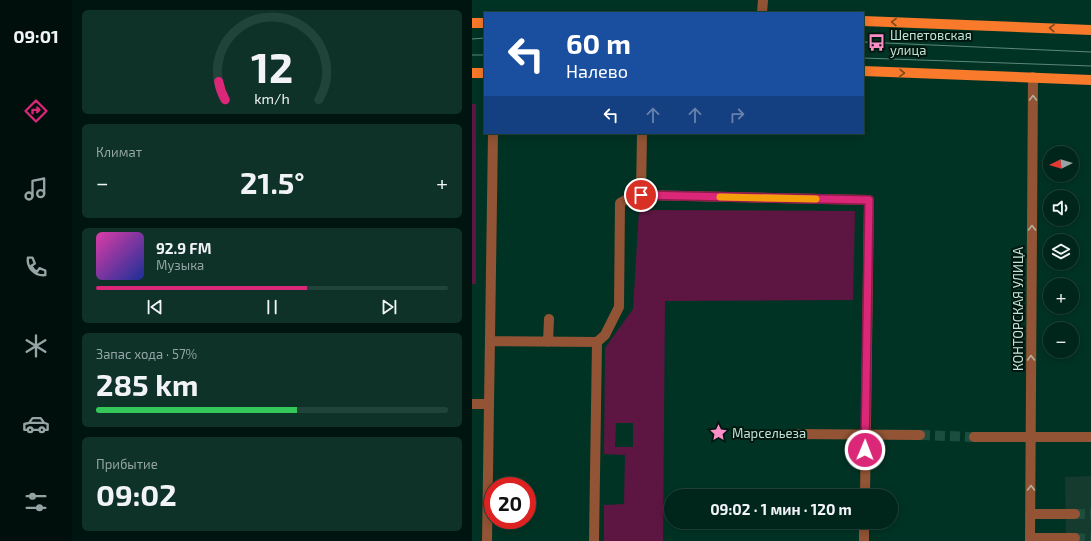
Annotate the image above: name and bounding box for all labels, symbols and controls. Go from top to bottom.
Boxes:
one-way arrow [891,18,897,26]
one-way arrow [1049,24,1055,32]
text: 09:01 [13,25,59,47]
text: 60 m [566,26,631,60]
place label: Шепетовская улица [890,27,972,58]
icon: left [500,28,552,80]
bus stop icon: Шепетовская улица [867,32,887,52]
text: 12 [251,41,293,91]
text: Налево [566,60,628,82]
one-way arrow [899,69,905,77]
text: km/h [254,90,290,107]
one-way arrow [1029,95,1037,101]
icon: directions [22,97,50,125]
icon: left [600,104,622,126]
icon: ahead [642,104,664,126]
icon: ahead [684,104,706,126]
icon: right [726,104,748,126]
text: Климат [96,144,142,160]
north arrow [1043,146,1079,182]
map controls [1043,146,1079,358]
text: 21.5° [240,164,305,200]
text: − [96,169,109,195]
text: + [436,169,448,195]
icon: music [22,175,50,203]
pin [624,178,658,212]
icon: arrive [630,184,652,206]
button: sound [1043,190,1079,226]
one-way arrow [1028,225,1036,231]
button: layers [1043,234,1079,270]
text: 92.9 FM [156,239,211,257]
street label: КОНТОРСКАЯ УЛИЦА [1010,247,1026,371]
icon: phone [22,253,50,281]
text: Музыка [156,257,204,273]
button: + [1043,278,1079,314]
icon: previous [144,296,166,318]
icon: pause [261,296,283,318]
icon: next [378,296,400,318]
button: − [1043,322,1079,358]
icon: climate [22,332,50,360]
text: Запас хода · 57% [96,346,197,362]
one-way arrow [1027,355,1035,361]
text: 285 km [96,366,198,402]
icon: car [22,410,50,438]
place icon: Марсельеза [709,423,729,443]
place label: Марсельеза [732,425,806,441]
position arrow [844,429,886,471]
text: Прибытие [96,456,158,472]
text: 09:02 [96,476,177,512]
speed limit sign: 20 [484,477,536,529]
one-way arrow [1027,485,1035,491]
icon: filters [22,488,50,516]
text: 09:02 · 1 мин · 120 m [710,500,852,518]

